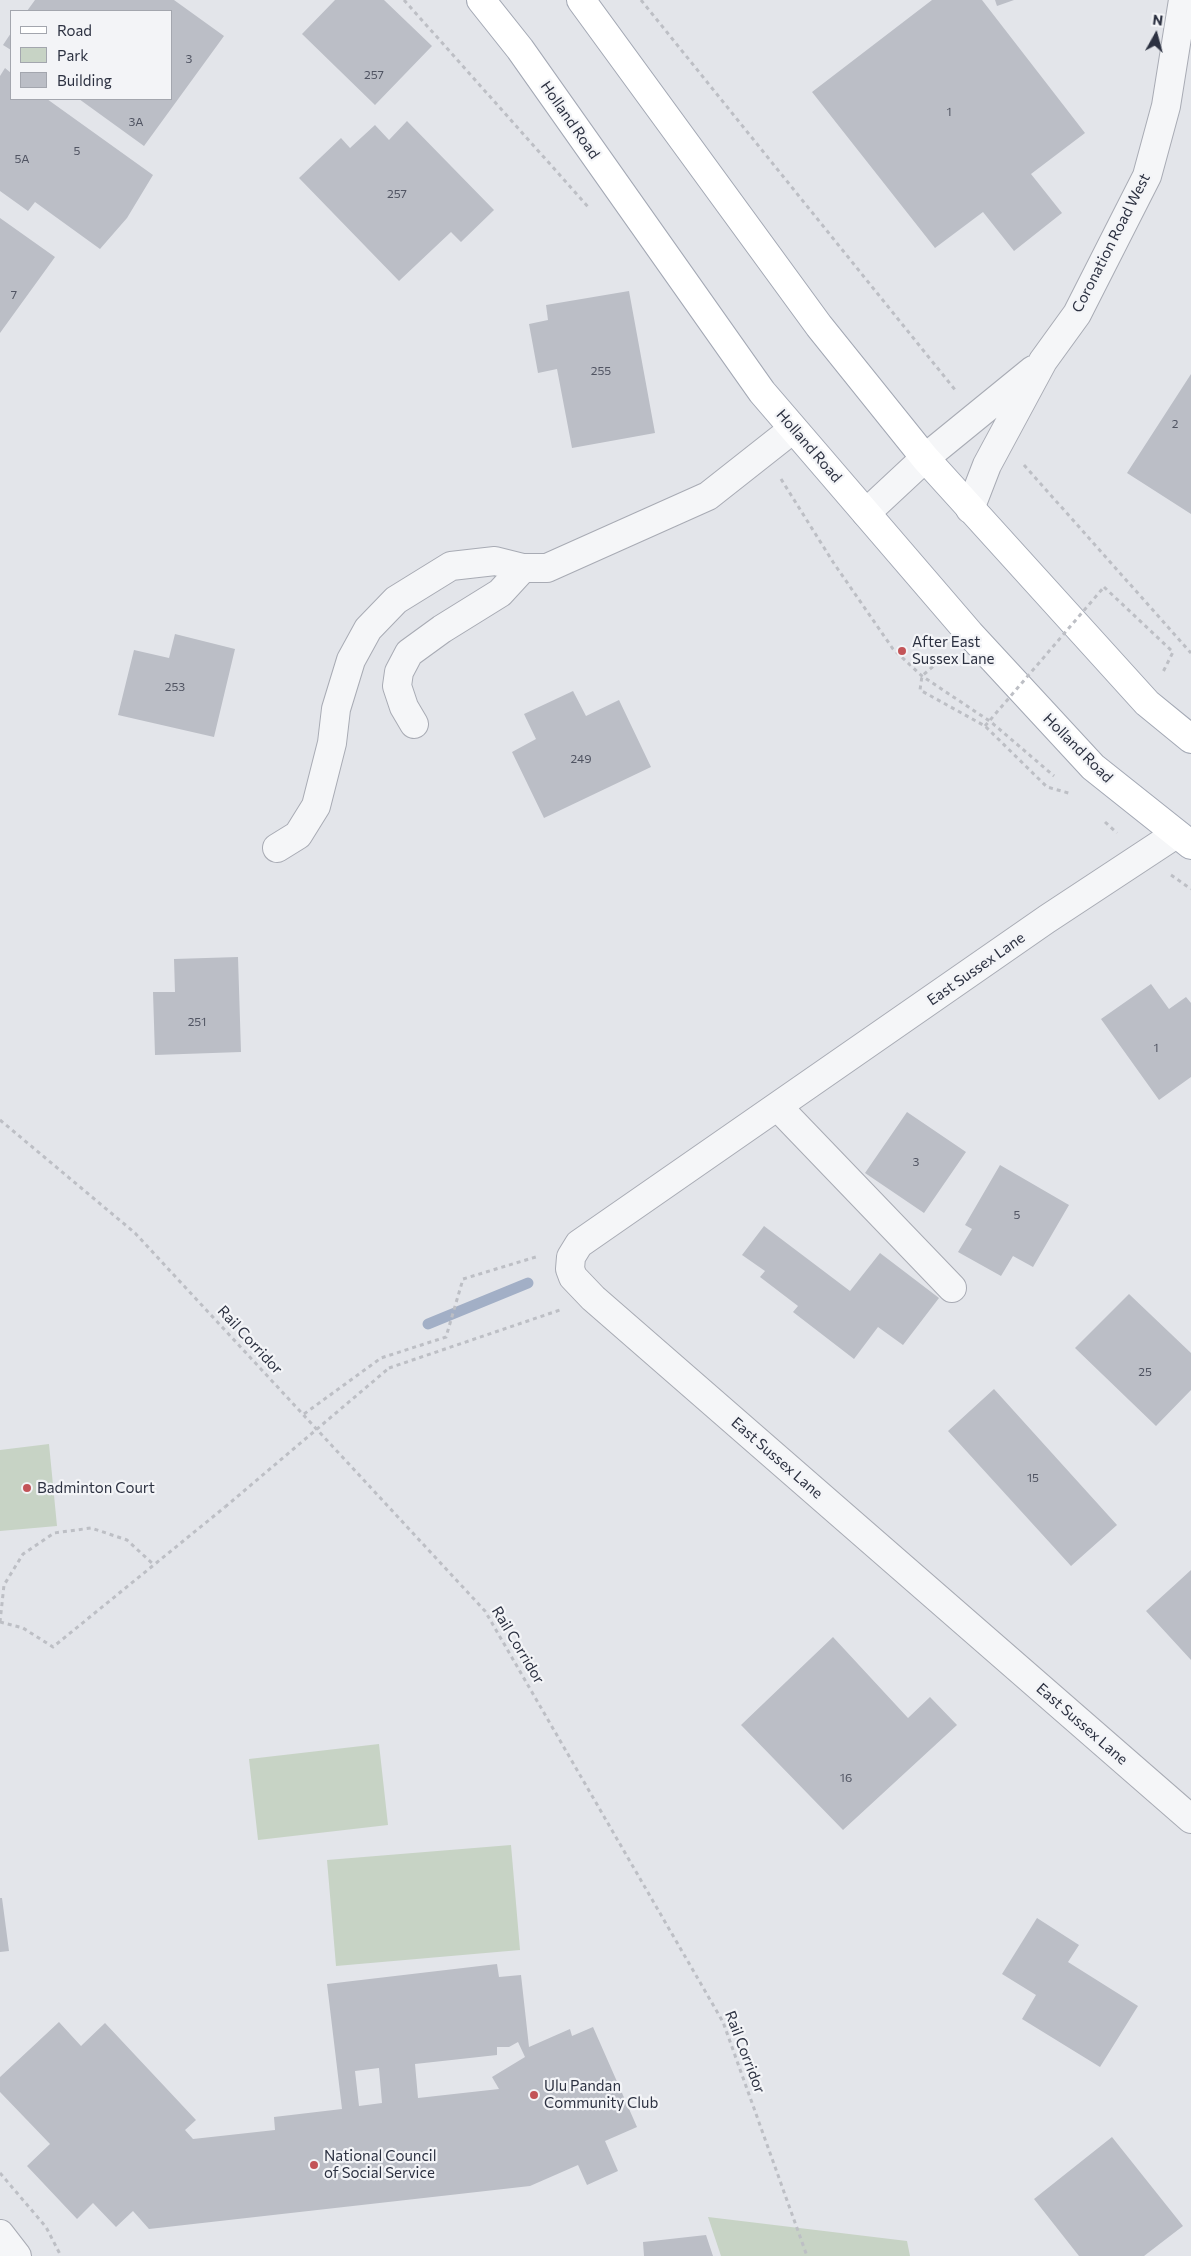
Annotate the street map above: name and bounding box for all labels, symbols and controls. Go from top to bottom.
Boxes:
legend [10,10,172,100]
north arrow [1131,10,1181,60]
text: N [1152,11,1164,29]
text: Road [57,21,92,39]
text: Park [57,46,88,64]
house number: 3 [186,52,192,66]
house number: 257 [364,68,384,82]
text: Building [57,71,112,89]
street label: Holland Road [537,78,603,162]
house number: 1 [946,105,952,119]
house number: 3A [129,115,143,129]
house number: 5 [74,144,80,158]
house number: 5A [15,152,29,166]
street label: Coronation Road West [1068,170,1154,316]
house number: 257 [387,187,407,201]
house number: 7 [11,288,17,302]
house number: 255 [591,364,611,378]
street label: Holland Road [772,406,846,486]
house number: 2 [1172,417,1178,431]
place label: After East Sussex Lane [912,633,995,668]
marker: After East Sussex Lane [896,645,908,657]
house number: 253 [165,680,185,694]
street label: Holland Road [1040,710,1116,786]
house number: 249 [571,752,591,766]
street label: East Sussex Lane [924,929,1028,1009]
house number: 251 [188,1015,206,1029]
house number: 1 [1153,1041,1159,1055]
house number: 3 [913,1155,919,1169]
house number: 5 [1014,1208,1020,1222]
street label: Rail Corridor [214,1302,286,1378]
house number: 25 [1138,1365,1152,1379]
street label: East Sussex Lane [728,1413,826,1503]
house number: 15 [1027,1471,1039,1485]
place label: Badminton Court [37,1479,155,1497]
marker: Badminton Court [21,1482,33,1494]
street label: Rail Corridor [488,1603,548,1687]
street label: East Sussex Lane [1033,1679,1131,1769]
house number: 16 [840,1771,852,1785]
street label: Rail Corridor [721,2008,769,2096]
place label: Ulu Pandan Community Club [544,2077,658,2112]
marker: Ulu Pandan Community Club [528,2089,540,2101]
place label: National Council of Social Service [324,2147,437,2182]
marker: National Council of Social Service [308,2159,320,2171]

